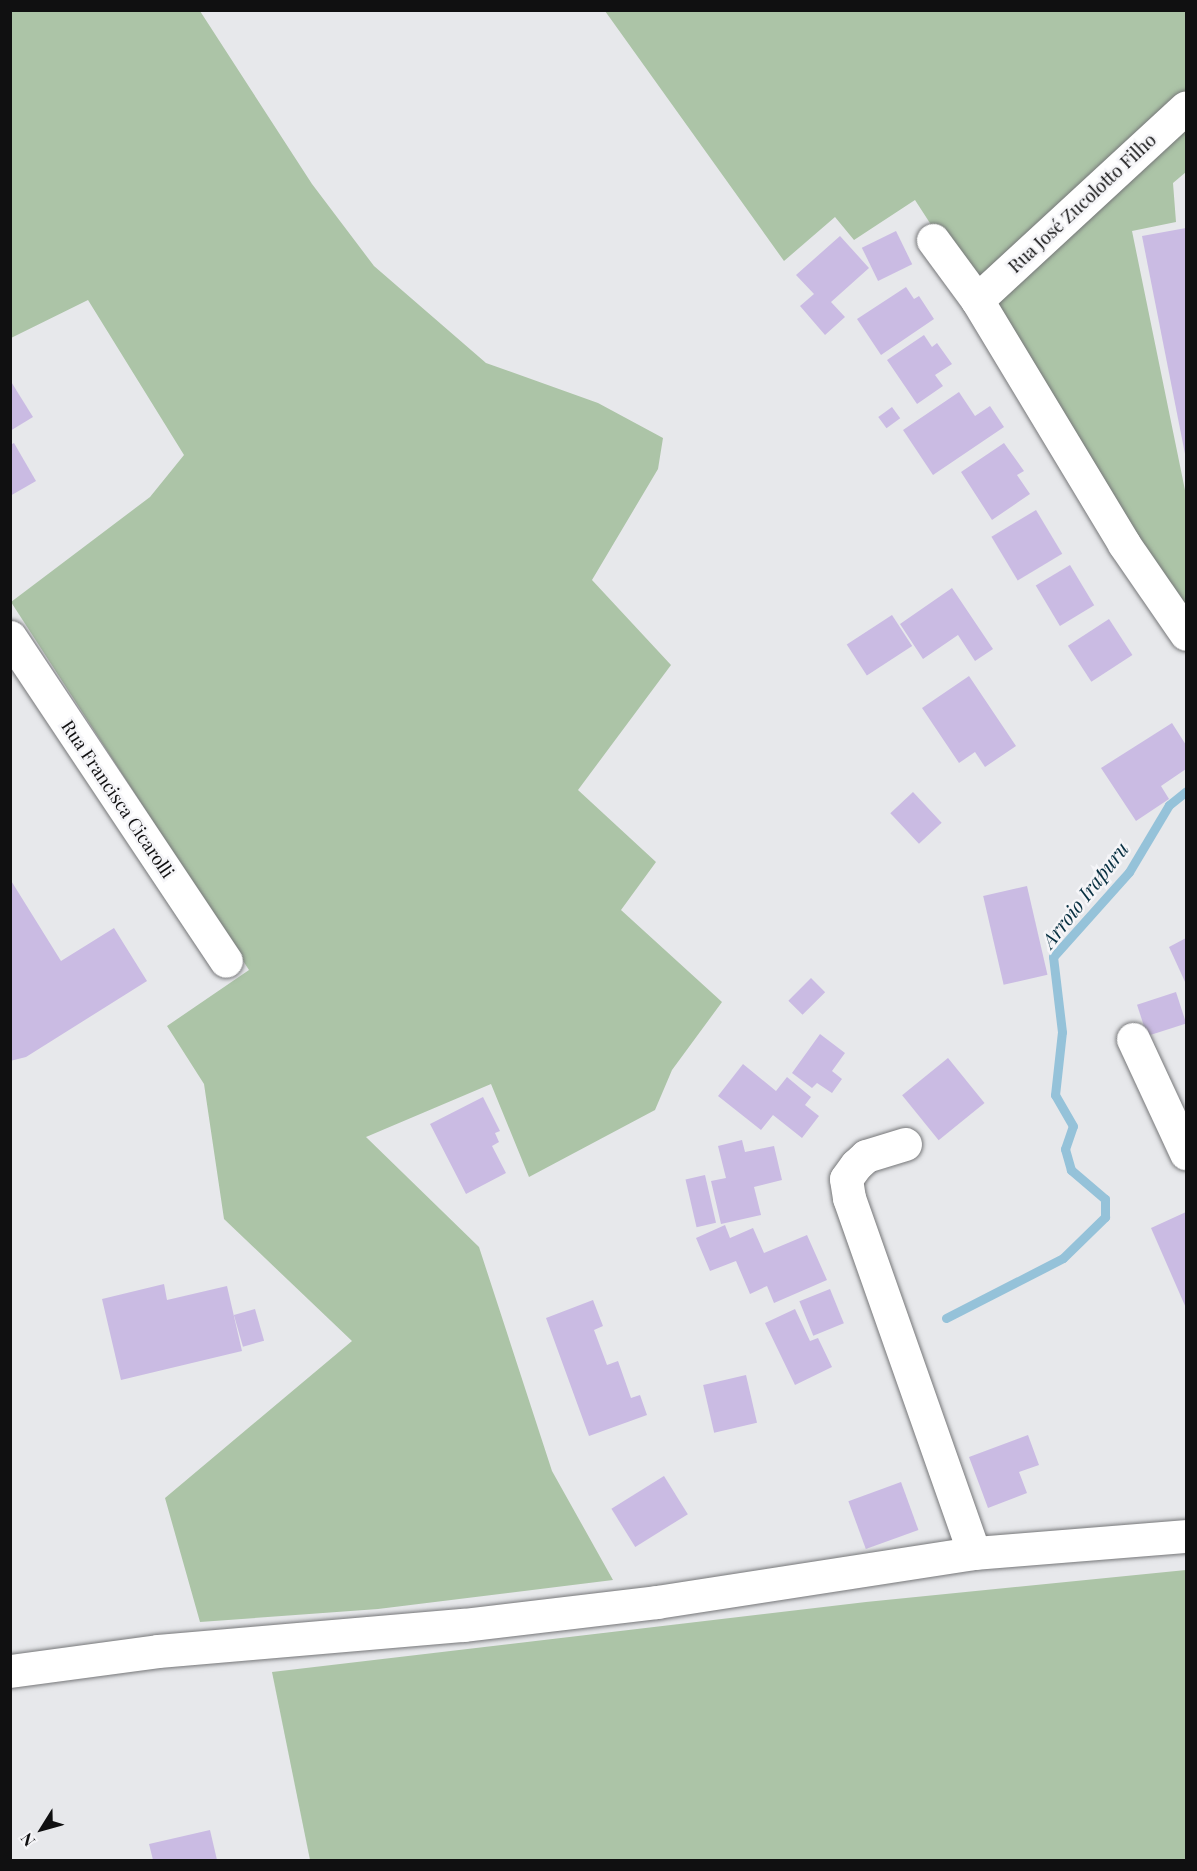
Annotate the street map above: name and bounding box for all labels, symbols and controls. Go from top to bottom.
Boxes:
street label: Rua José Zucolotto Filho [1004,129,1160,277]
street label: Rua Francisca Cicarolli [57,716,179,882]
water label: Arroio Irapuru [1035,836,1133,952]
north arrow [12,1799,72,1859]
text: N [15,1829,39,1851]

